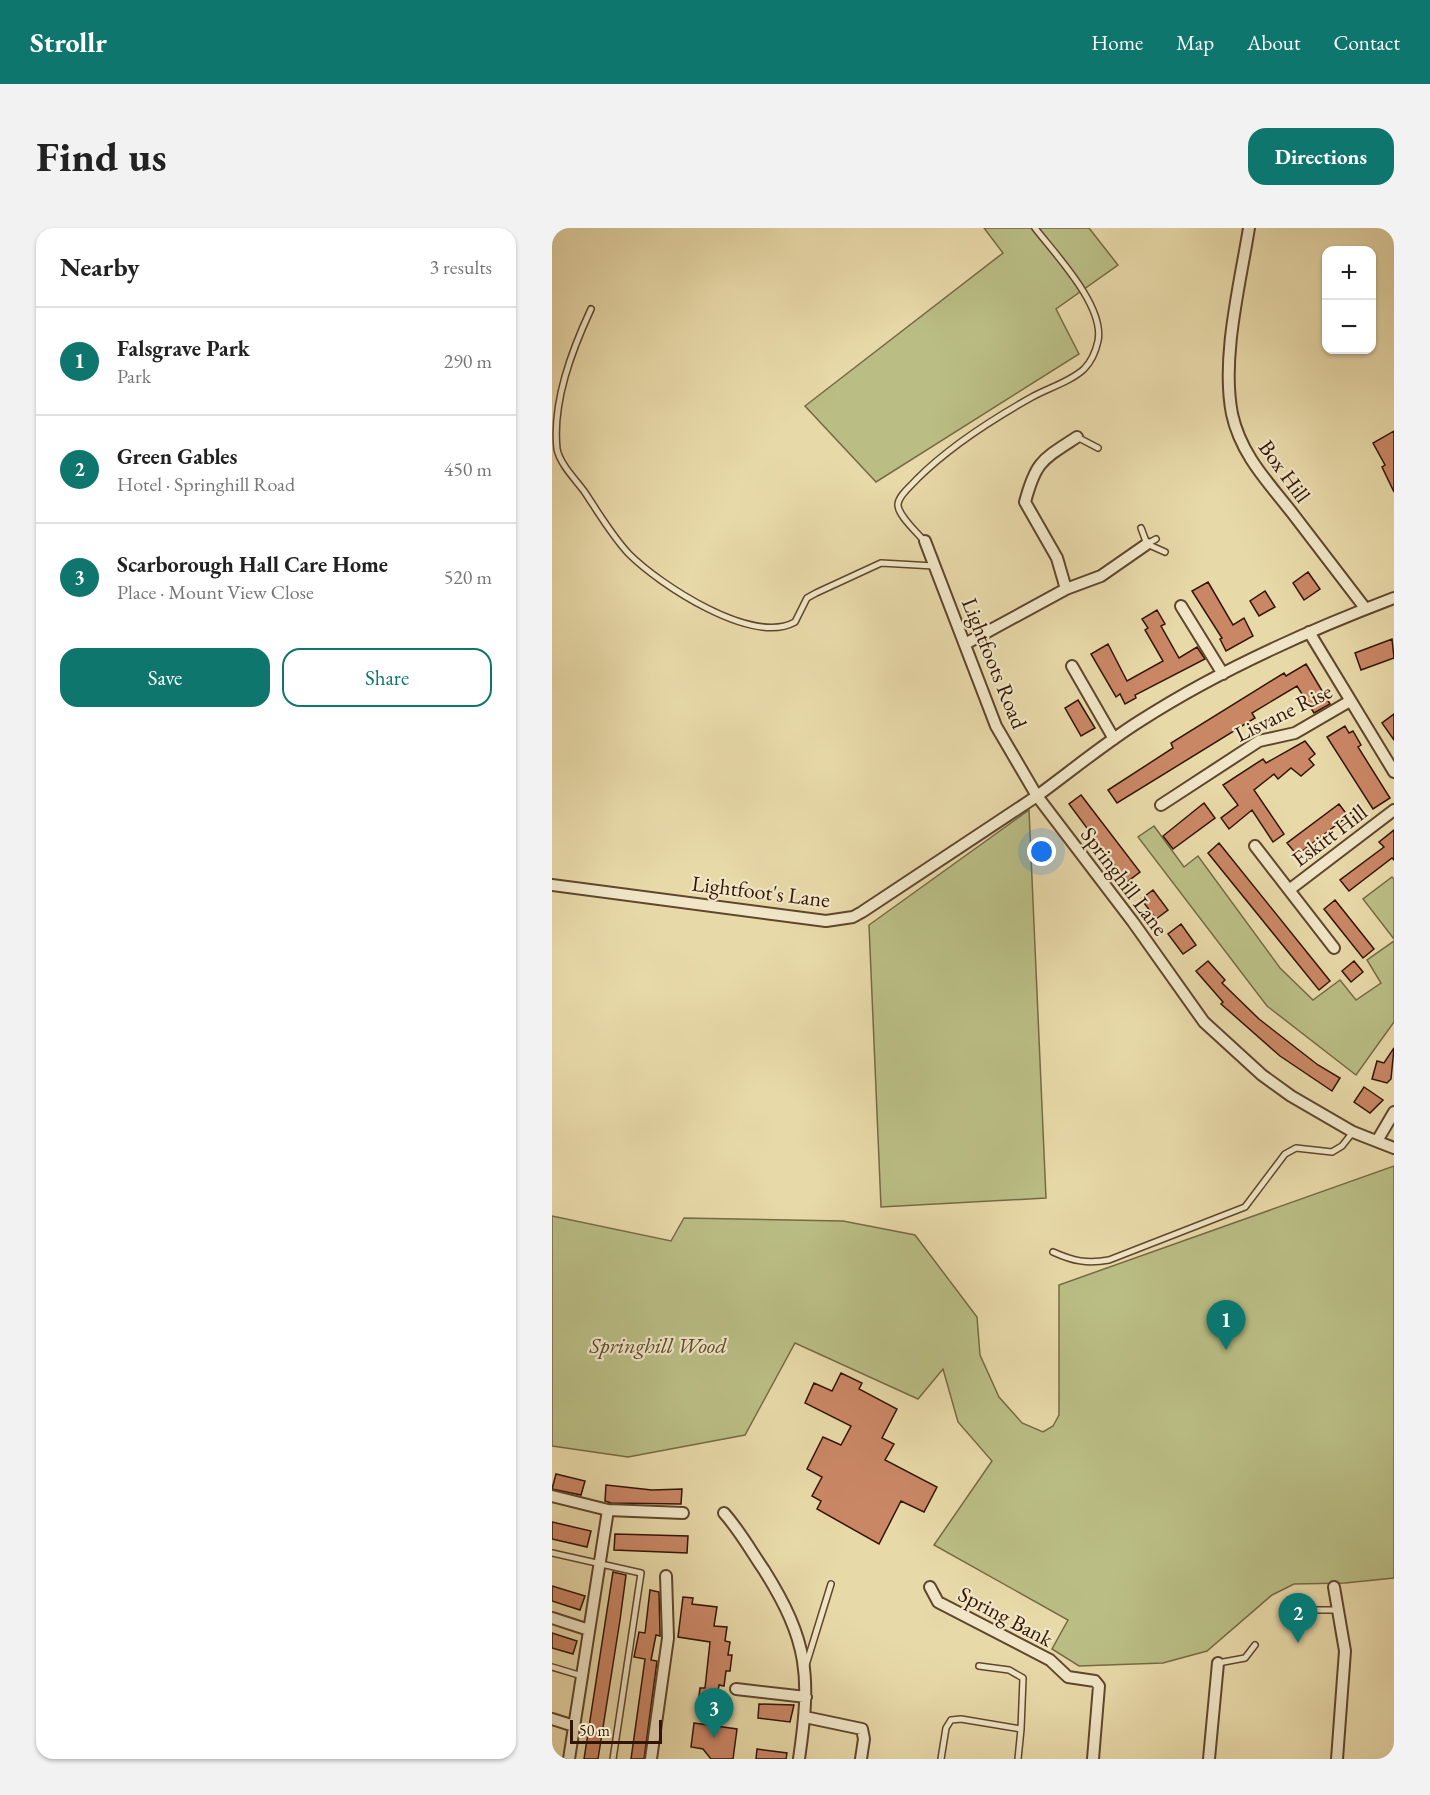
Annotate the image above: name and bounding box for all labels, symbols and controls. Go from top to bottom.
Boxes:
text: Strollr [30,24,107,60]
text: Home [1091,29,1143,56]
text: Map [1176,29,1214,56]
text: About [1247,29,1300,56]
text: Contact [1333,29,1400,56]
button: Directions [1248,128,1394,185]
text: Find us [36,129,167,184]
map controls [1322,246,1376,354]
button: + [1322,246,1376,300]
text: Nearby [60,250,140,284]
text: 3 results [429,254,492,280]
button: − [1322,300,1376,354]
text: Falsgrave Park [117,334,250,363]
text: 1 [74,348,85,374]
text: 290 m [444,348,492,374]
text: Park [117,363,151,389]
street label: Box Hill [1252,434,1317,508]
text: Green Gables [117,442,237,471]
text: 2 [74,456,85,482]
text: 450 m [444,456,492,482]
text: Hotel · Springhill Road [117,471,295,497]
text: Scarborough Hall Care Home [117,550,388,579]
text: 3 [74,564,85,590]
text: 520 m [444,564,492,590]
text: Place · Mount View Close [117,579,314,605]
street label: Lightfoots Road [955,593,1034,734]
button: Save [60,648,270,707]
button: Share [282,648,492,707]
street label: Lisvane Rise [1230,676,1337,748]
street label: Eskitt Hill [1286,798,1373,873]
street label: Springhill Lane [1074,821,1175,942]
your location [1027,837,1056,866]
street label: Lightfoot's Lane [690,869,832,914]
pin: 1 [1206,1300,1246,1350]
park label: Springhill Wood [588,1331,727,1360]
street label: Spring Bank [953,1579,1059,1654]
pin: 2 [1278,1594,1318,1643]
pin: 3 [694,1688,734,1738]
scale bar [570,1717,662,1744]
text: 50 m [579,1720,610,1741]

